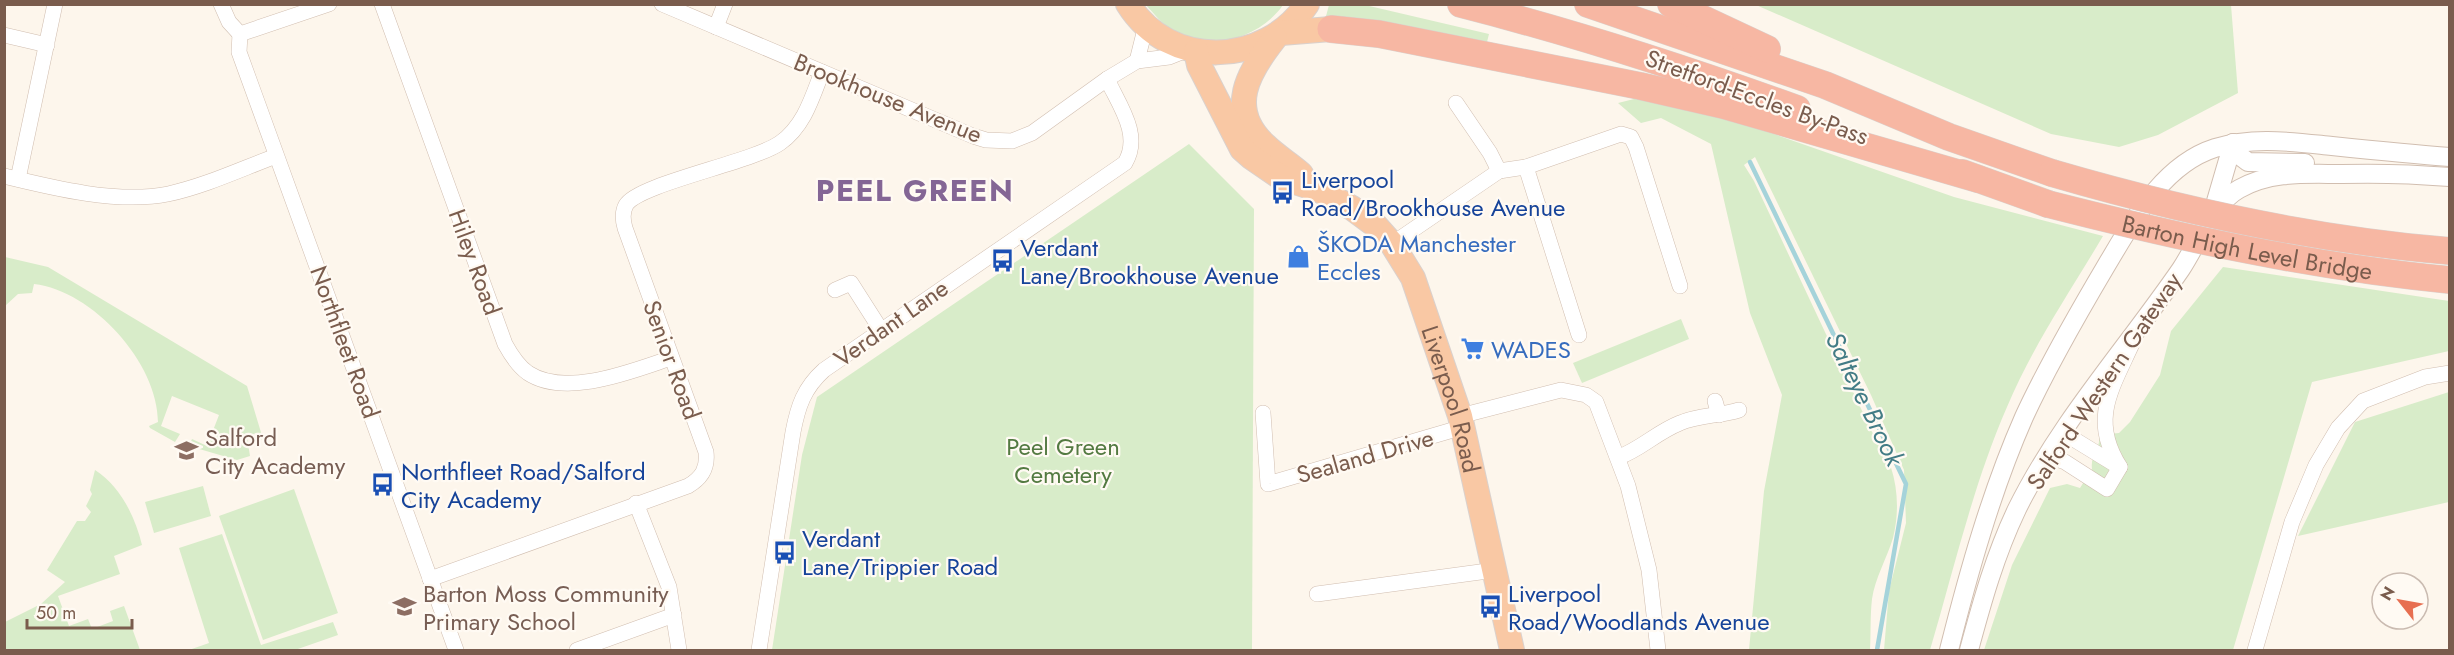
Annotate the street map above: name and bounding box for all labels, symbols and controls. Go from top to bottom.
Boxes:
street label: Stretford-Eccles By-Pass [1641,40,1873,154]
street label: Brookhouse Avenue [789,44,987,152]
place label: Liverpool Road/Brookhouse Avenue [1301,162,1565,225]
district label: PEEL GREEN [816,169,1014,212]
bus stop icon: Liverpool Road/Brookhouse Avenue [1270,180,1296,206]
street label: Hiley Road [440,204,510,320]
street label: Barton High Level Bridge [2118,205,2375,288]
place label: ŠKODA Manchester Eccles [1317,226,1517,289]
place label: Verdant Lane/Brookhouse Avenue [1020,230,1279,293]
shop icon: ŠKODA Manchester Eccles [1286,244,1312,270]
bus stop icon: Verdant Lane/Brookhouse Avenue [989,248,1015,274]
street label: Northfleet Road [301,261,389,423]
street label: Salford Western Gateway [2018,265,2190,497]
street label: Verdant Lane [827,271,955,375]
street label: Senior Road [634,295,710,425]
street label: Liverpool Road [1413,321,1490,476]
water label: Salteye Brook [1816,325,1915,474]
place label: WADES [1491,332,1571,367]
supermarket icon: WADES [1460,336,1486,362]
place label: Salford City Academy [205,420,346,483]
street label: Sealand Drive [1292,420,1438,492]
park label: Peel Green Cemetery [1006,429,1120,492]
school or university icon: Salford City Academy [174,438,200,464]
place label: Northfleet Road/Salford City Academy [401,454,646,517]
bus stop icon: Northfleet Road/Salford City Academy [370,472,396,498]
place label: Verdant Lane/Trippier Road [802,521,998,584]
bus stop icon: Verdant Lane/Trippier Road [771,539,797,565]
north arrow [2370,571,2430,631]
place label: Barton Moss Community Primary School [423,576,669,639]
place label: Liverpool Road/Woodlands Avenue [1508,576,1770,639]
text: N [2374,582,2401,605]
scale bar [27,592,132,630]
school or university icon: Barton Moss Community Primary School [392,594,418,620]
bus stop icon: Liverpool Road/Woodlands Avenue [1477,594,1503,620]
text: 50 m [36,600,76,626]

